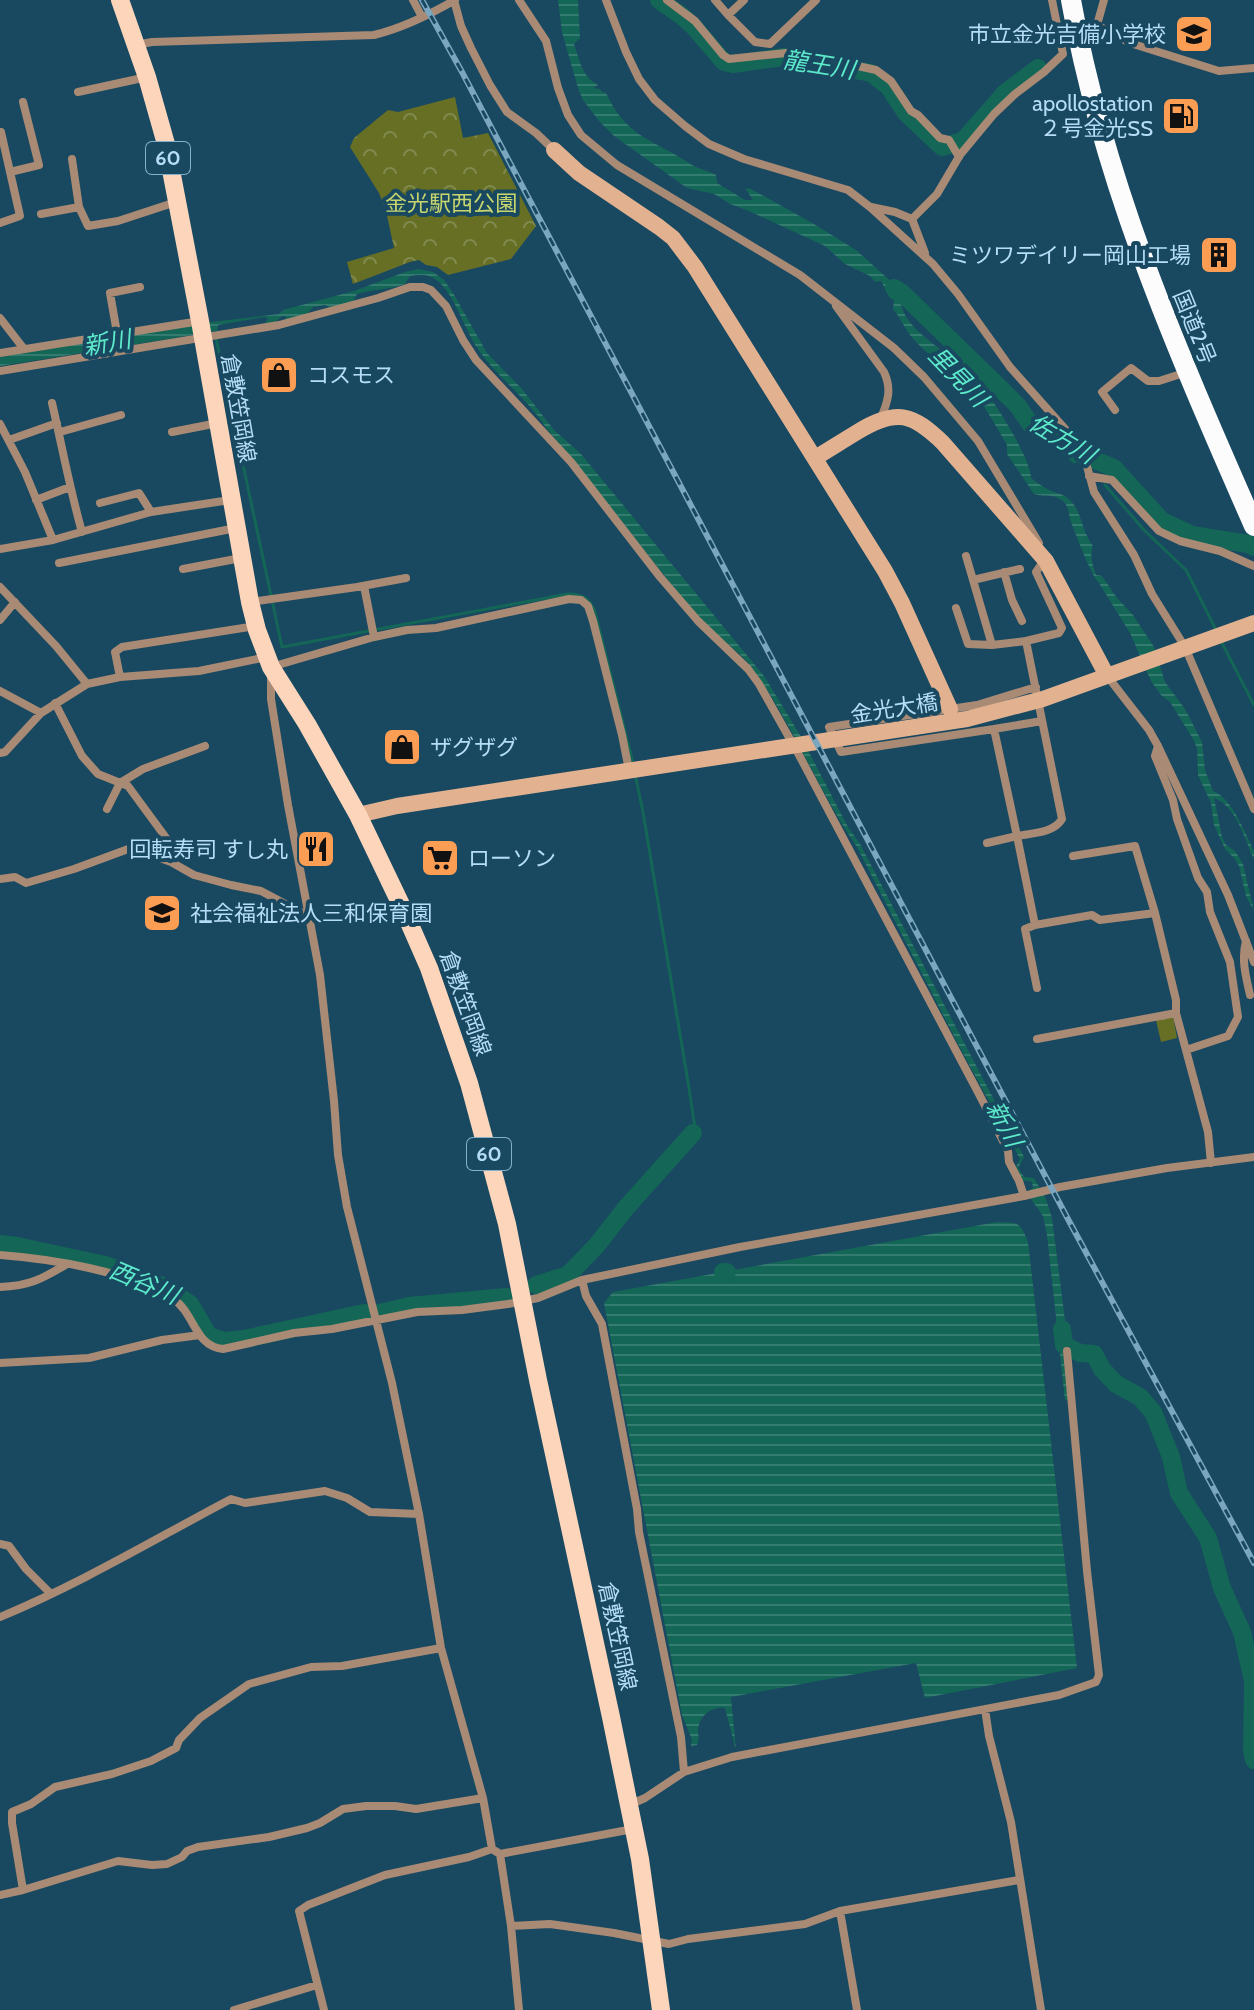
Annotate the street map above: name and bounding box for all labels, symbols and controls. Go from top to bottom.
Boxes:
school or university icon: 市立金光吉備小学校 [1173,13,1215,55]
place label: 市立金光吉備小学校 [968,21,1166,48]
water label: 龍王川 [781,45,860,85]
place label: apollostation ２号金光SS [1032,90,1153,142]
fuel station icon: apollostation ２号金光SS [1160,95,1202,137]
road number: 60 [146,142,190,174]
park label: 金光駅西公園 [385,190,517,217]
building icon: ミツワデイリー岡山工場 [1198,234,1240,276]
place label: ミツワデイリー岡山工場 [949,242,1191,269]
street label: 国道2号 [1167,286,1222,368]
water label: 新川 [81,324,136,361]
water label: 里見川 [923,341,996,415]
street label: 倉敷笠岡線 [216,352,261,465]
shop icon: コスモス [258,354,300,396]
place label: コスモス [307,362,395,389]
water label: 佐方川 [1024,408,1103,471]
street label: 金光大橋 [849,688,940,729]
shop icon: ザグザグ [381,726,423,768]
place label: ザグザグ [430,734,518,761]
restaurant icon: 回転寿司 すし丸 [295,828,337,870]
place label: 回転寿司 すし丸 [129,836,288,863]
supermarket icon: ローソン [419,837,461,879]
place label: ローソン [468,845,556,872]
school or university icon: 社会福祉法人三和保育園 [141,892,183,934]
place label: 社会福祉法人三和保育園 [190,900,432,927]
street label: 倉敷笠岡線 [434,947,497,1059]
water label: 新川 [980,1096,1030,1154]
road number: 60 [467,1138,511,1170]
water label: 西谷川 [105,1255,186,1311]
street label: 倉敷笠岡線 [593,1579,642,1693]

